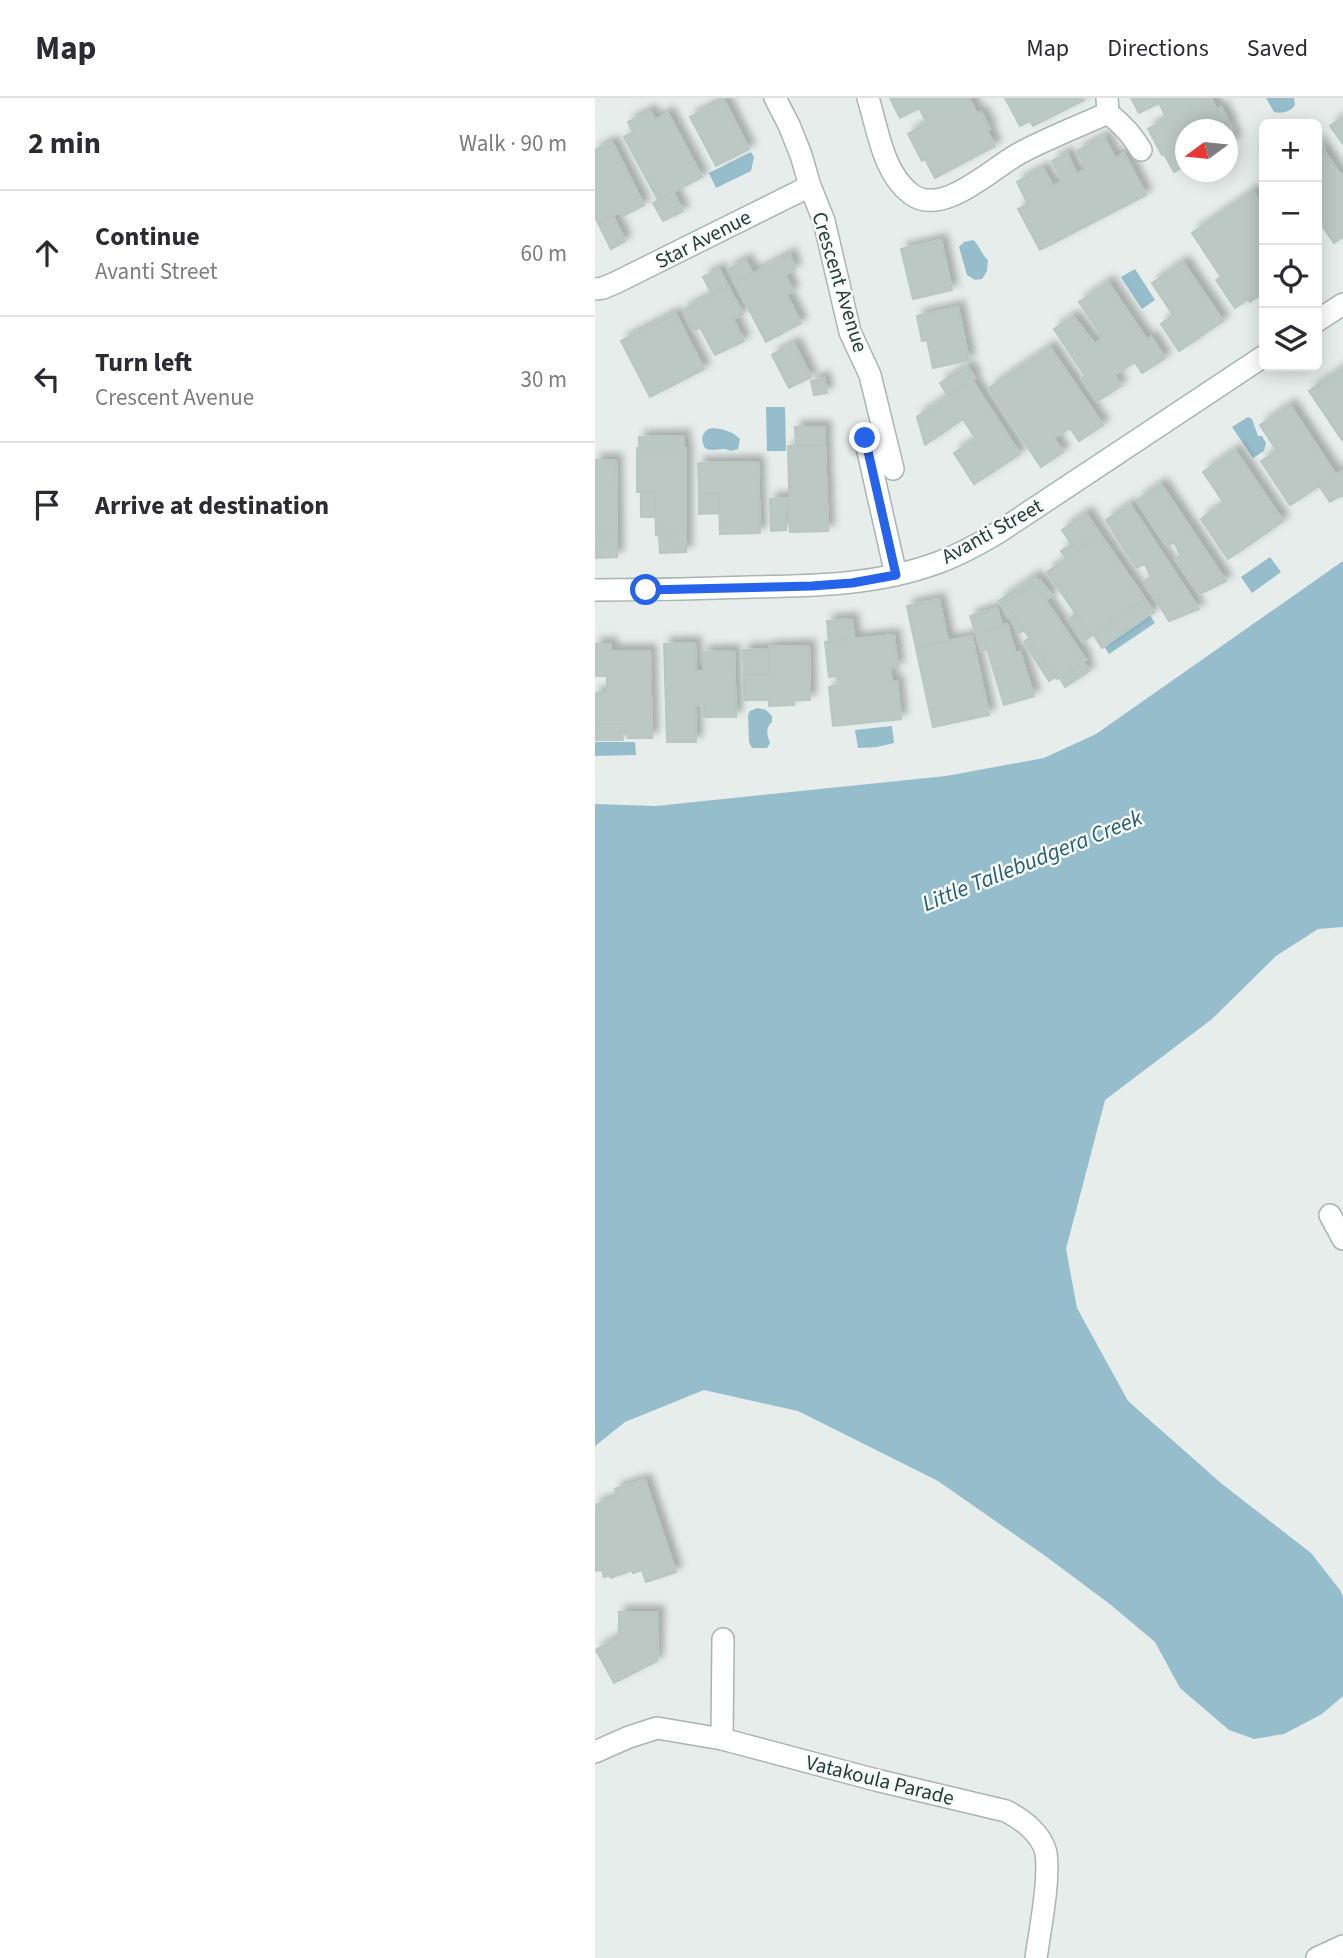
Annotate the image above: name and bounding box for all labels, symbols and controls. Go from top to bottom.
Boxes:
text: Map [35,25,96,72]
text: Map [1026,31,1069,66]
text: Directions [1107,31,1209,66]
text: Saved [1247,31,1308,66]
north arrow [1175,119,1238,182]
map controls [1259,119,1322,371]
button: + [1259,119,1322,182]
text: 2 min [28,122,101,165]
text: Walk · 90 m [459,127,567,160]
button: − [1259,182,1322,245]
street label: Star Avenue [650,202,756,276]
street label: Crescent Avenue [804,208,876,356]
text: Continue [95,218,200,255]
icon: ahead [28,234,66,272]
text: 60 m [520,237,567,270]
button: locate [1259,245,1322,308]
text: Avanti Street [95,255,217,288]
button: layers [1259,308,1322,371]
text: Turn left [95,344,192,381]
icon: left [28,360,66,398]
text: 30 m [520,363,567,396]
text: Crescent Avenue [95,381,254,414]
route end [849,422,880,453]
icon: arrive [28,486,66,524]
text: Arrive at destination [95,487,329,524]
street label: Avanti Street [936,491,1048,571]
route start [630,574,661,605]
water label: Little Tallebudgera Creek [917,801,1148,920]
street label: Vatakoula Parade [803,1747,957,1813]

